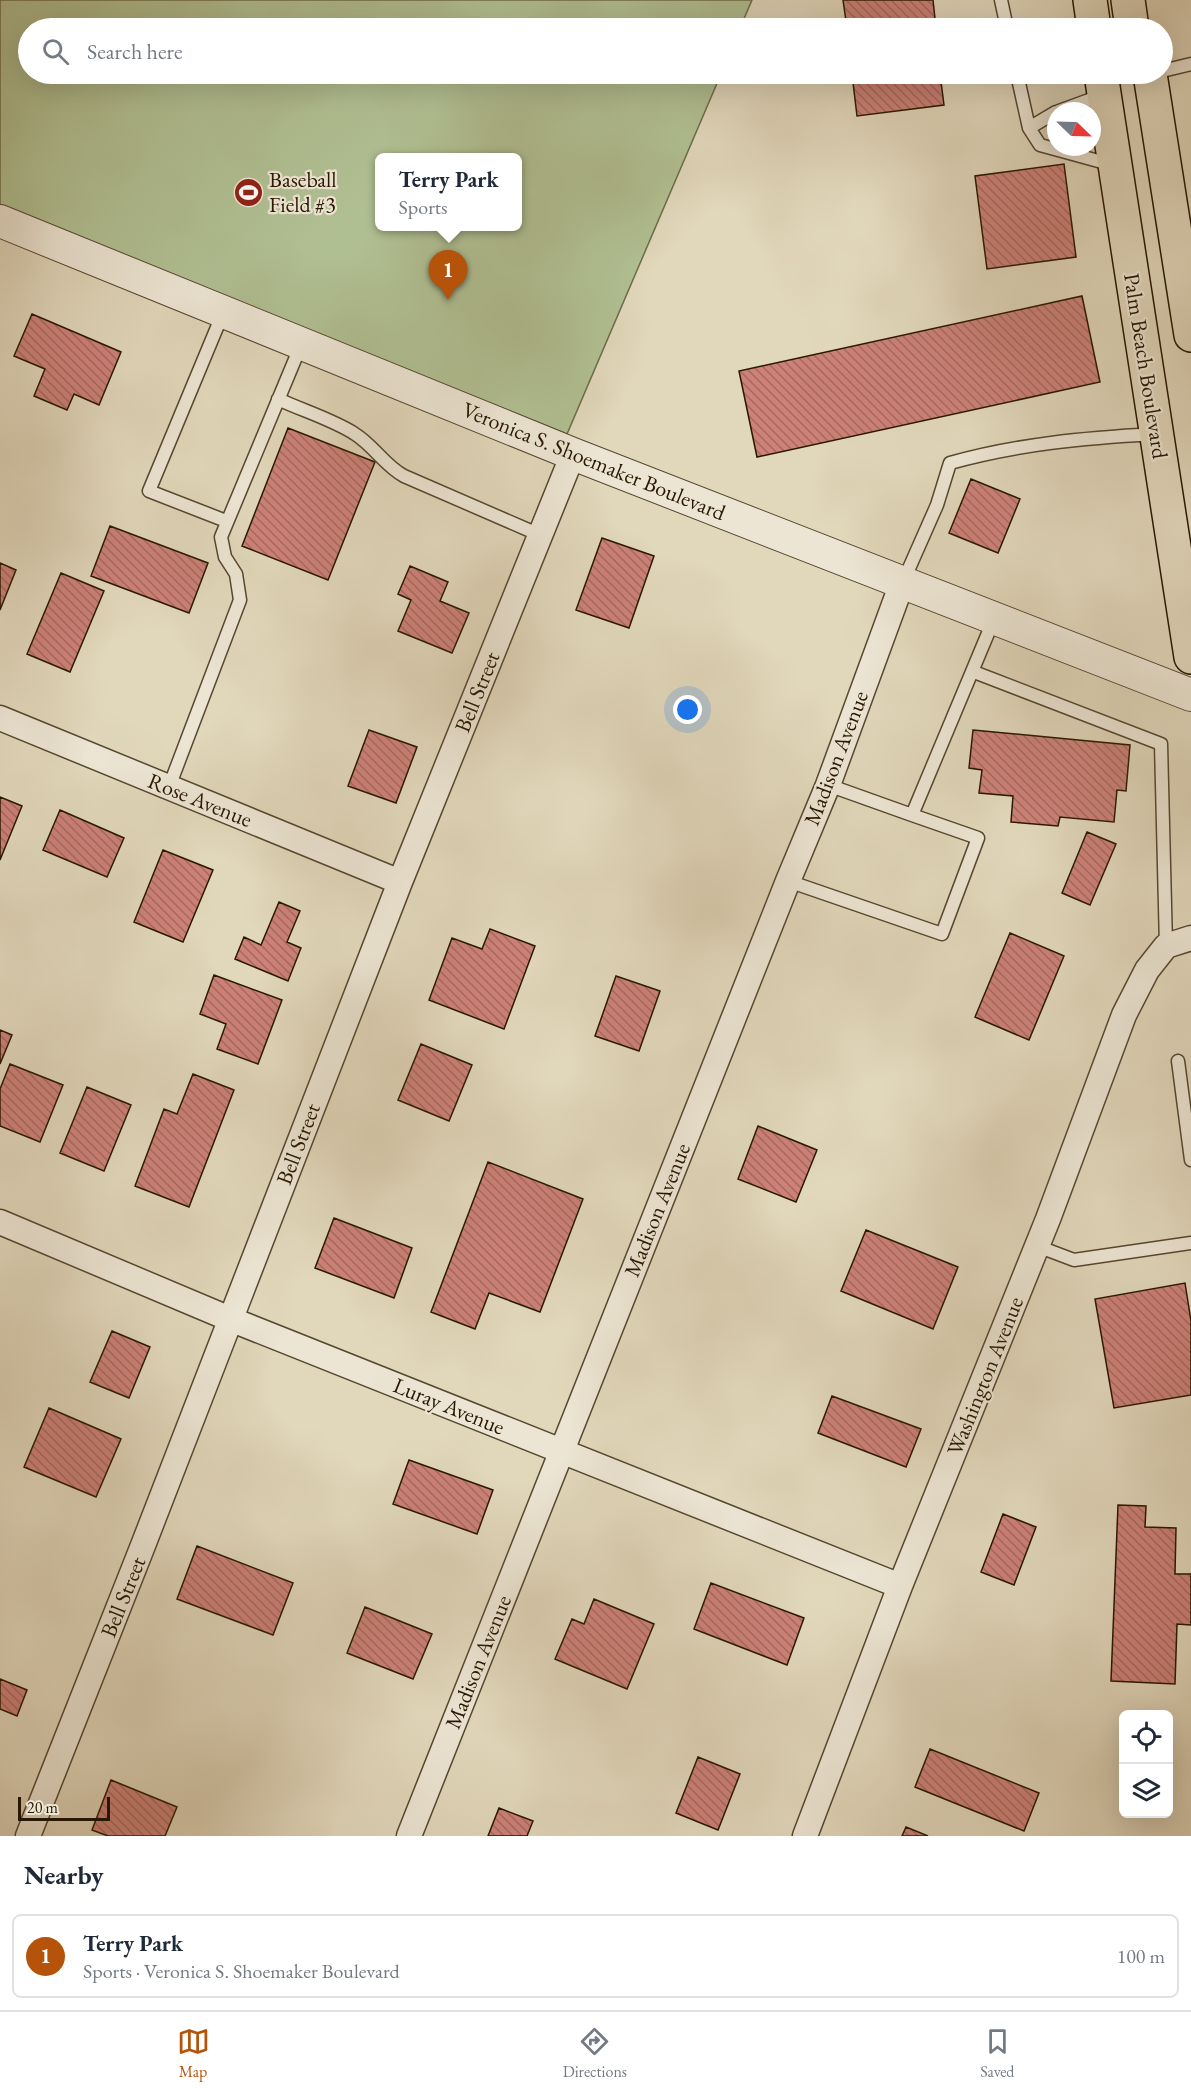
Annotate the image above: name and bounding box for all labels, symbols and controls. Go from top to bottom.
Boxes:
search box [18,18,1173,84]
icon: search [39,35,72,68]
text: Search here [87,37,182,66]
north arrow [1047,102,1101,156]
popup [375,153,522,231]
place label: Baseball Field #3 [269,165,337,219]
text: Terry Park [399,165,498,194]
sports icon: Baseball Field #3 [232,176,264,208]
text: Sports [399,194,448,220]
pin: 1 [428,250,468,300]
street label: Palm Beach Boulevard [1117,271,1175,462]
street label: Veronica S. Shoemaker Boulevard [458,395,731,527]
street label: Bell Street [448,647,506,737]
street label: Madison Avenue [797,686,875,829]
your location [673,695,702,724]
street label: Rose Avenue [144,766,257,834]
street label: Bell Street [269,1099,327,1189]
street label: Madison Avenue [617,1138,697,1281]
street label: Washington Avenue [940,1292,1030,1460]
street label: Luray Avenue [389,1371,509,1442]
street label: Bell Street [94,1552,152,1642]
street label: Madison Avenue [438,1590,518,1733]
map controls [1119,1710,1173,1818]
button: locate [1119,1710,1173,1764]
button: layers [1119,1764,1173,1818]
scale bar [18,1794,110,1822]
text: 20 m [27,1797,58,1818]
text: Nearby [24,1858,104,1892]
text: Terry Park [83,1929,183,1958]
text: 1 [40,1943,51,1969]
text: 100 m [1117,1943,1165,1969]
text: Sports · Veronica S. Shoemaker Boulevard [83,1958,400,1984]
tab: Map [177,2025,210,2082]
tab: Directions [563,2025,627,2082]
tab: Saved [980,2025,1014,2082]

